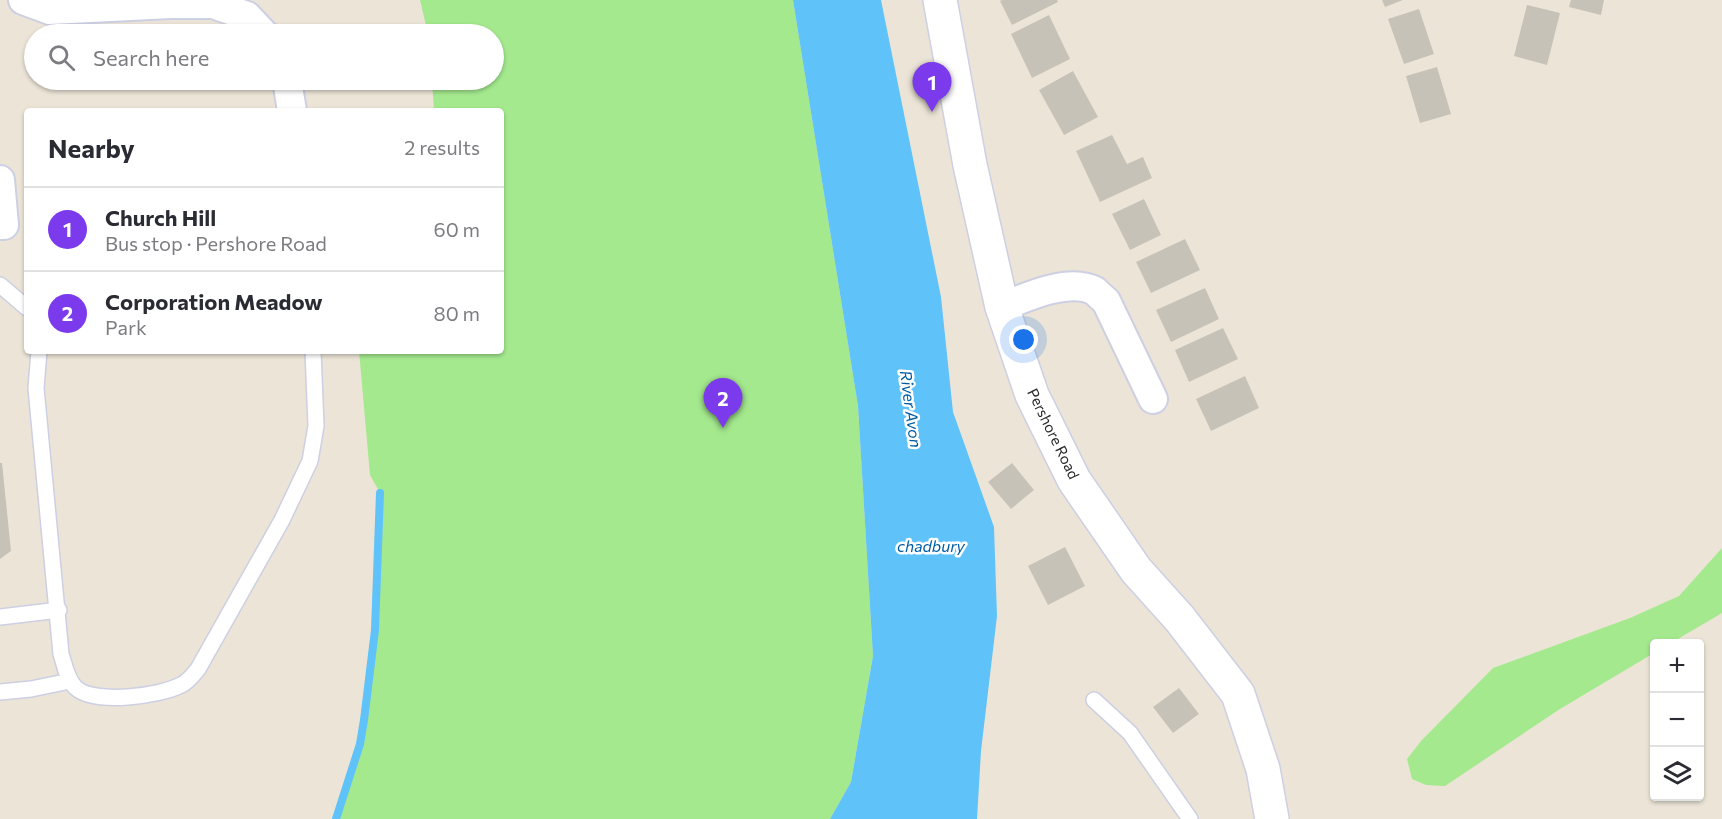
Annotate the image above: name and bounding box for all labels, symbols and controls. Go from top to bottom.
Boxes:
search box [24,24,504,90]
icon: search [45,41,78,74]
text: Search here [93,44,209,71]
pin: 1 [912,63,952,112]
text: Nearby [48,132,135,163]
text: 2 results [404,135,480,159]
text: Church Hill [105,204,216,231]
text: 1 [63,217,72,241]
text: 60 m [434,217,480,241]
text: Bus stop · Pershore Road [105,231,327,255]
text: Corporation Meadow [105,288,322,315]
text: 2 [62,301,73,325]
text: 80 m [434,301,480,325]
text: Park [105,315,147,339]
your location [1009,325,1038,354]
water label: River Avon [897,369,926,449]
pin: 2 [704,378,742,428]
street label: Pershore Road [1024,385,1084,482]
water label: chadbury [897,536,966,555]
map controls [1650,639,1704,801]
button: + [1650,639,1704,693]
button: − [1650,693,1704,747]
button: layers [1650,747,1704,801]

